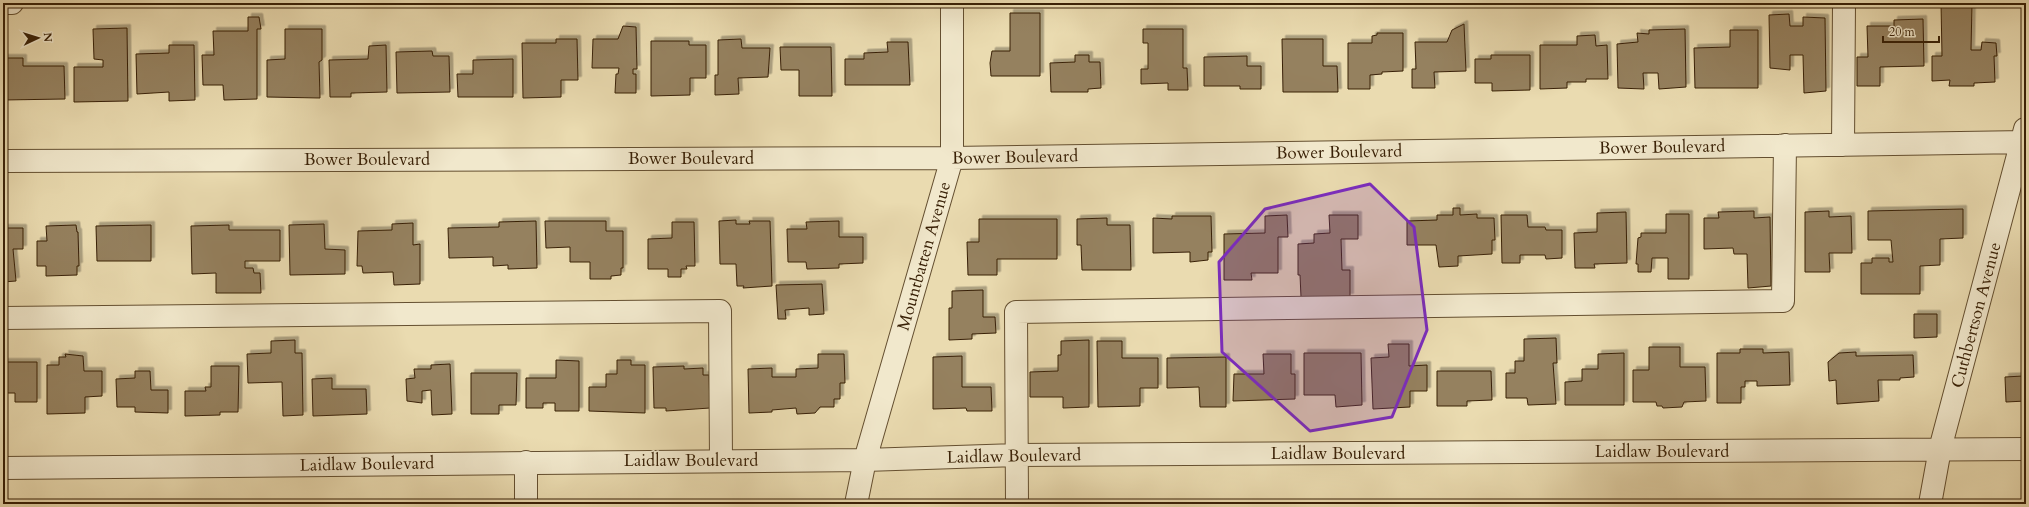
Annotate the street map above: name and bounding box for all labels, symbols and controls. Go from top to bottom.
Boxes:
north arrow [18,18,58,58]
scale bar [1883,18,1939,44]
text: 20 m [1889,24,1916,40]
text: N [40,32,55,43]
street label: Bower Boulevard [1599,134,1725,160]
street label: Bower Boulevard [1276,139,1402,165]
street label: Bower Boulevard [952,144,1078,170]
street label: Bower Boulevard [628,147,754,170]
street label: Bower Boulevard [304,148,430,171]
street label: Mountbatten Avenue [892,179,956,333]
street label: Cuthbertson Avenue [1946,240,2006,390]
street label: Laidlaw Boulevard [1595,440,1729,463]
street label: Laidlaw Boulevard [1271,442,1405,465]
street label: Laidlaw Boulevard [946,443,1082,469]
street label: Laidlaw Boulevard [624,449,758,472]
street label: Laidlaw Boulevard [299,451,435,477]

